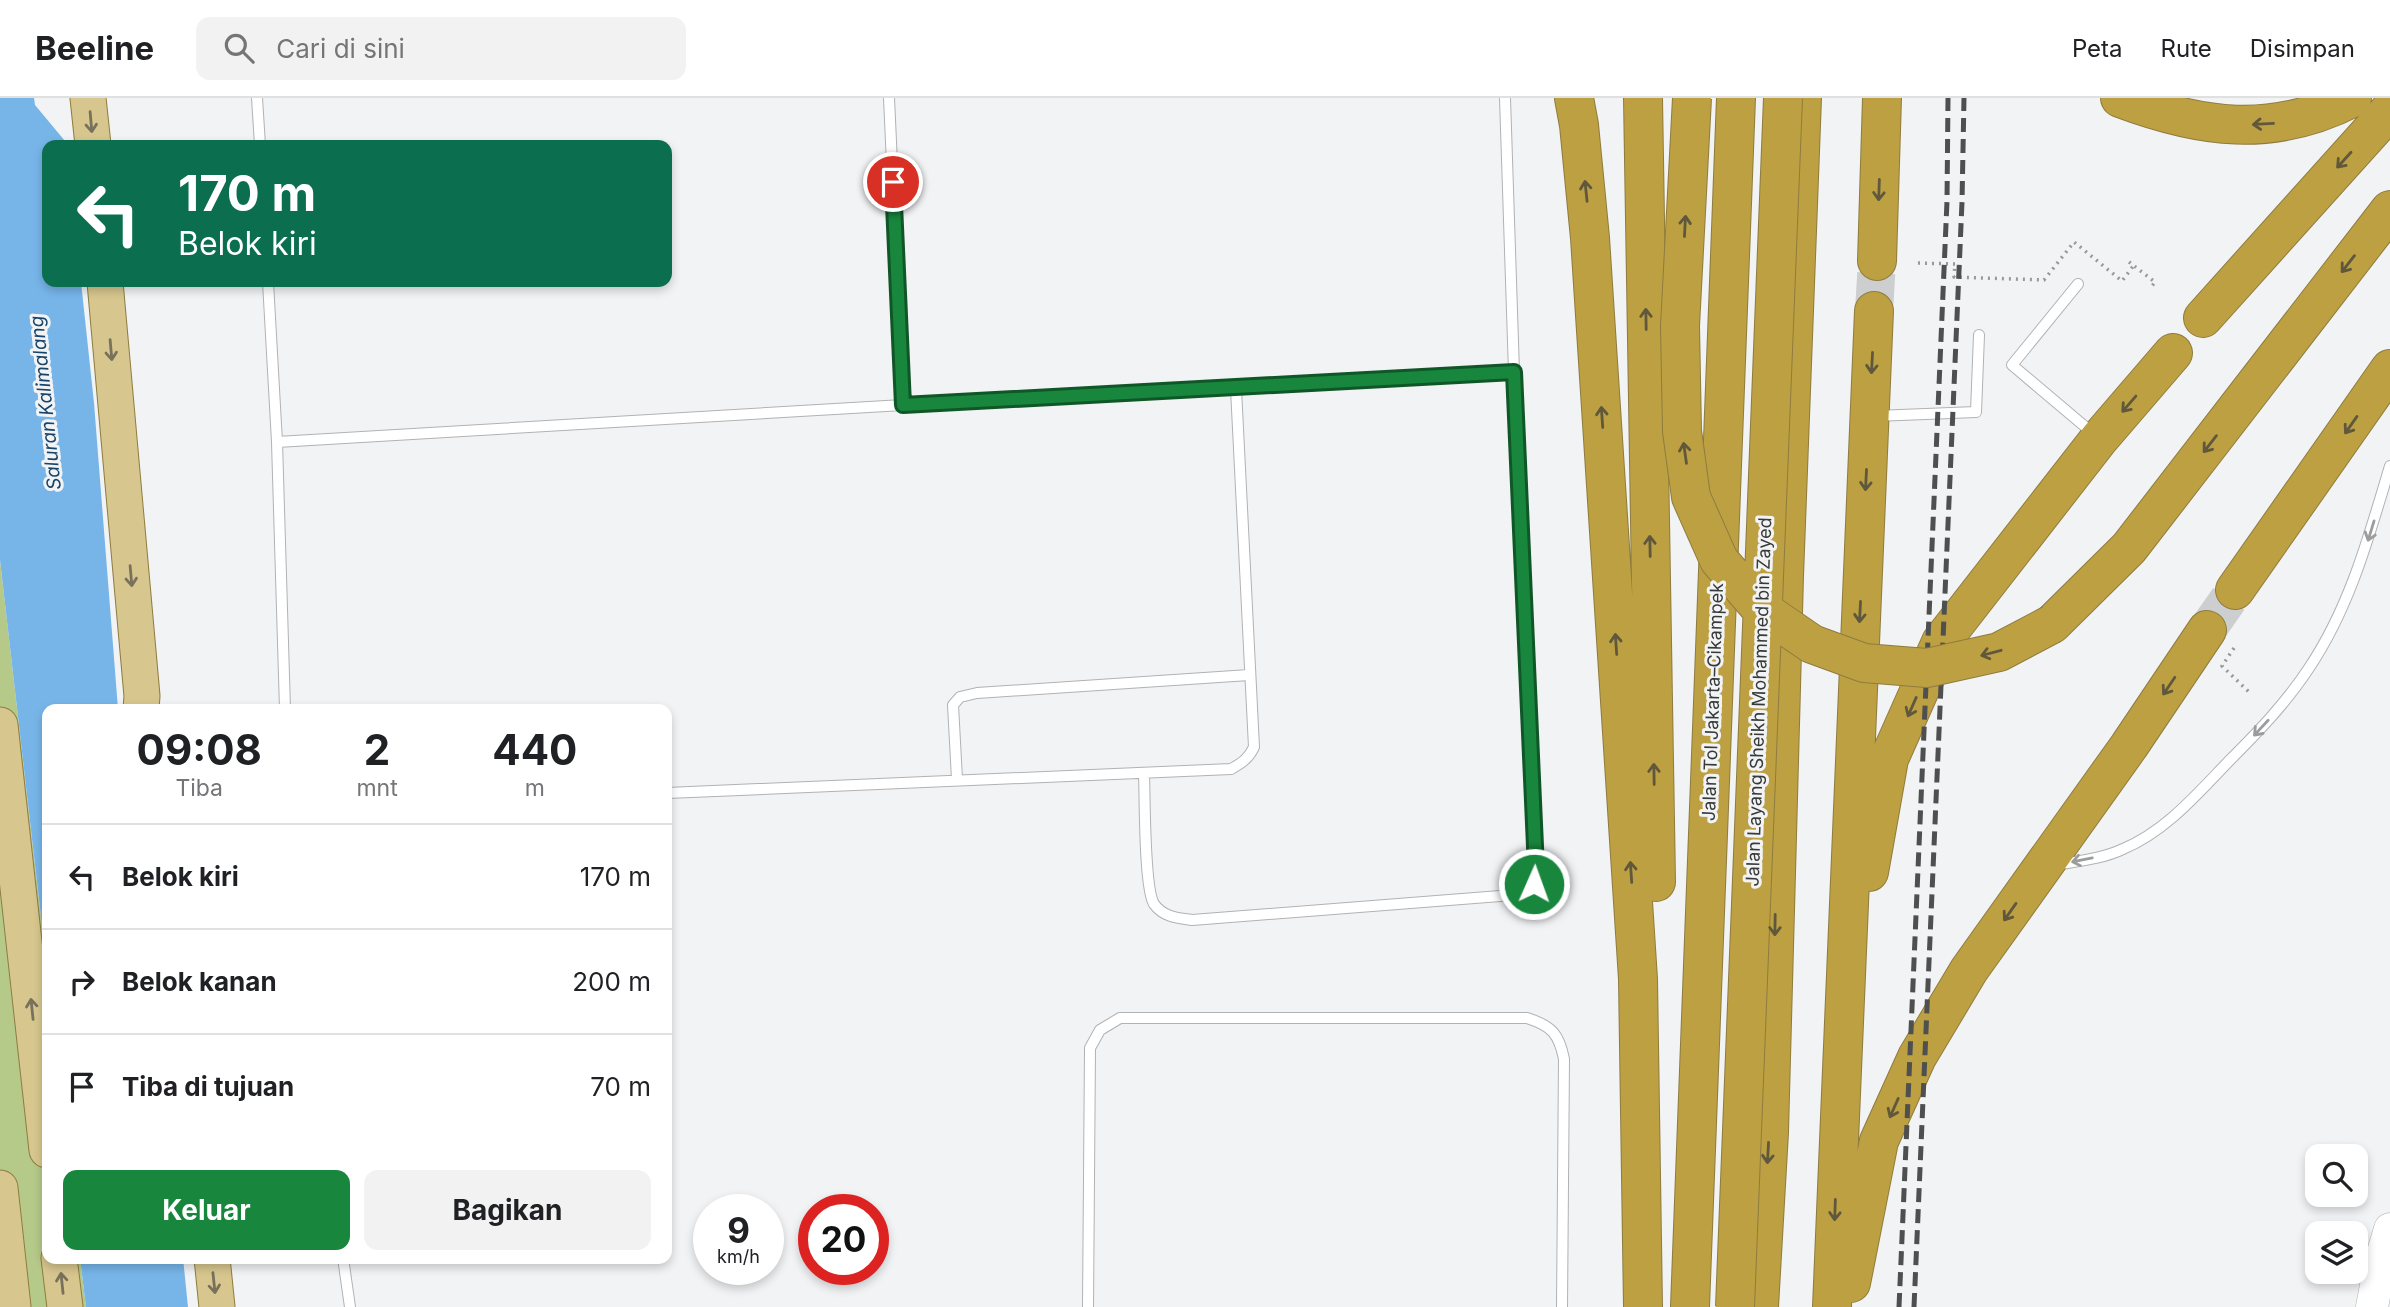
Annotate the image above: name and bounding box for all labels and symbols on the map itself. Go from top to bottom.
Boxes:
one-way arrow [85,110,98,132]
one-way arrow [2253,118,2275,131]
one-way arrow [2336,151,2353,168]
pin [863,152,923,212]
one-way arrow [1873,178,1886,201]
one-way arrow [1579,180,1592,202]
one-way arrow [1679,215,1692,238]
one-way arrow [2341,254,2356,273]
one-way arrow [1639,308,1653,331]
water label: Saluran Kalimalang [25,314,66,491]
one-way arrow [105,338,118,361]
one-way arrow [1865,352,1878,375]
one-way arrow [2121,395,2137,413]
one-way arrow [1595,406,1608,429]
one-way arrow [2344,415,2358,434]
one-way arrow [2202,435,2217,453]
one-way arrow [1678,442,1691,465]
one-way arrow [1860,468,1873,491]
street label: Jalan Layang Sheikh Mohammed bin Zayed [1742,517,1775,887]
one-way arrow [2363,520,2376,542]
one-way arrow [1643,535,1657,558]
one-way arrow [125,565,138,587]
street label: Jalan Tol Jakarta–Cikampek [1698,582,1727,821]
one-way arrow [1854,600,1867,623]
one-way arrow [1609,634,1622,656]
one-way arrow [1980,647,2003,660]
one-way arrow [2162,676,2176,695]
one-way arrow [1905,696,1918,718]
one-way arrow [2253,719,2270,736]
one-way arrow [1647,762,1661,785]
position arrow [1497,847,1571,921]
one-way arrow [2071,854,2094,868]
one-way arrow [1624,860,1637,883]
one-way arrow [2003,902,2017,921]
one-way arrow [1768,914,1781,937]
one-way arrow [25,999,38,1021]
one-way arrow [1887,1096,1900,1118]
one-way arrow [1761,1141,1774,1163]
speed limit sign: 20 [798,1194,889,1285]
one-way arrow [1829,1198,1842,1221]
one-way arrow [208,1271,221,1293]
one-way arrow [55,1272,68,1294]

